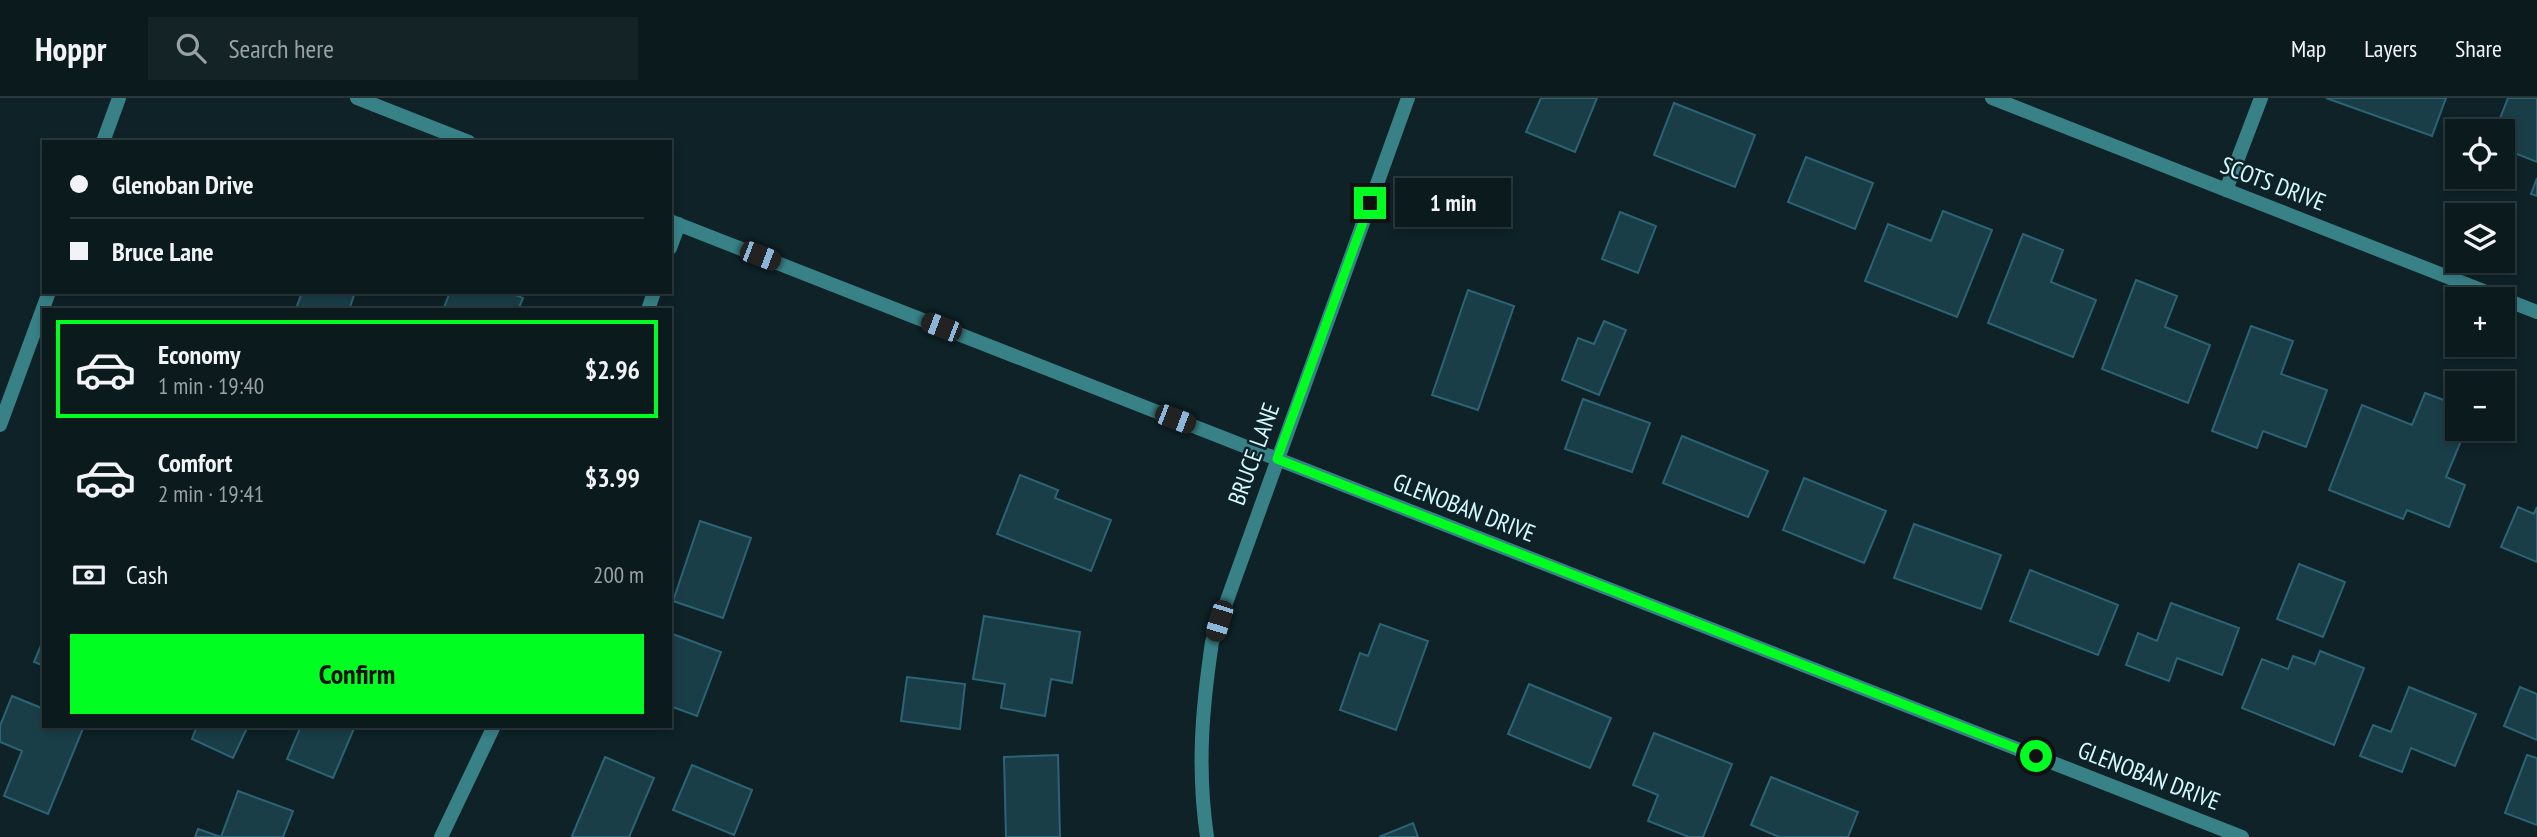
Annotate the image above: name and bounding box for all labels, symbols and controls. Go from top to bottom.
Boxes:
search box [148,17,638,80]
text: Hoppr [35,27,106,70]
icon: search [172,29,210,67]
text: Search here [228,32,334,65]
text: Map [2291,33,2326,64]
text: Layers [2364,33,2417,64]
text: Share [2455,33,2502,64]
map controls [2445,119,2515,441]
button: locate [2445,119,2515,189]
street label: SCOTS DRIVE [2216,149,2330,218]
text: Glenoban Drive [112,168,254,201]
callout: 1 min [1394,178,1510,228]
route end [1354,187,1386,219]
text: 1 min [1430,188,1476,217]
button: layers [2445,203,2515,273]
text: Bruce Lane [112,235,214,268]
car [737,239,784,273]
button: + [2445,287,2515,357]
car [918,310,965,344]
icon: car [74,338,137,401]
text: Economy [158,338,240,371]
text: $2.96 [585,353,640,386]
text: 1 min · 19:40 [158,371,264,400]
button: − [2445,371,2515,441]
street label: BRUCE LANE [1221,399,1286,509]
car [1152,402,1199,436]
icon: car [74,446,137,509]
text: Comfort [158,446,232,479]
text: $3.99 [585,461,640,494]
street label: GLENOBAN DRIVE [1389,466,1540,549]
text: 2 min · 19:41 [158,479,264,508]
icon: cash [70,556,108,594]
text: Cash [126,558,168,591]
text: 200 m [593,560,644,589]
car [1203,598,1236,644]
button: Confirm [70,634,644,714]
street label: GLENOBAN DRIVE [2074,734,2225,817]
route start [2020,740,2052,772]

